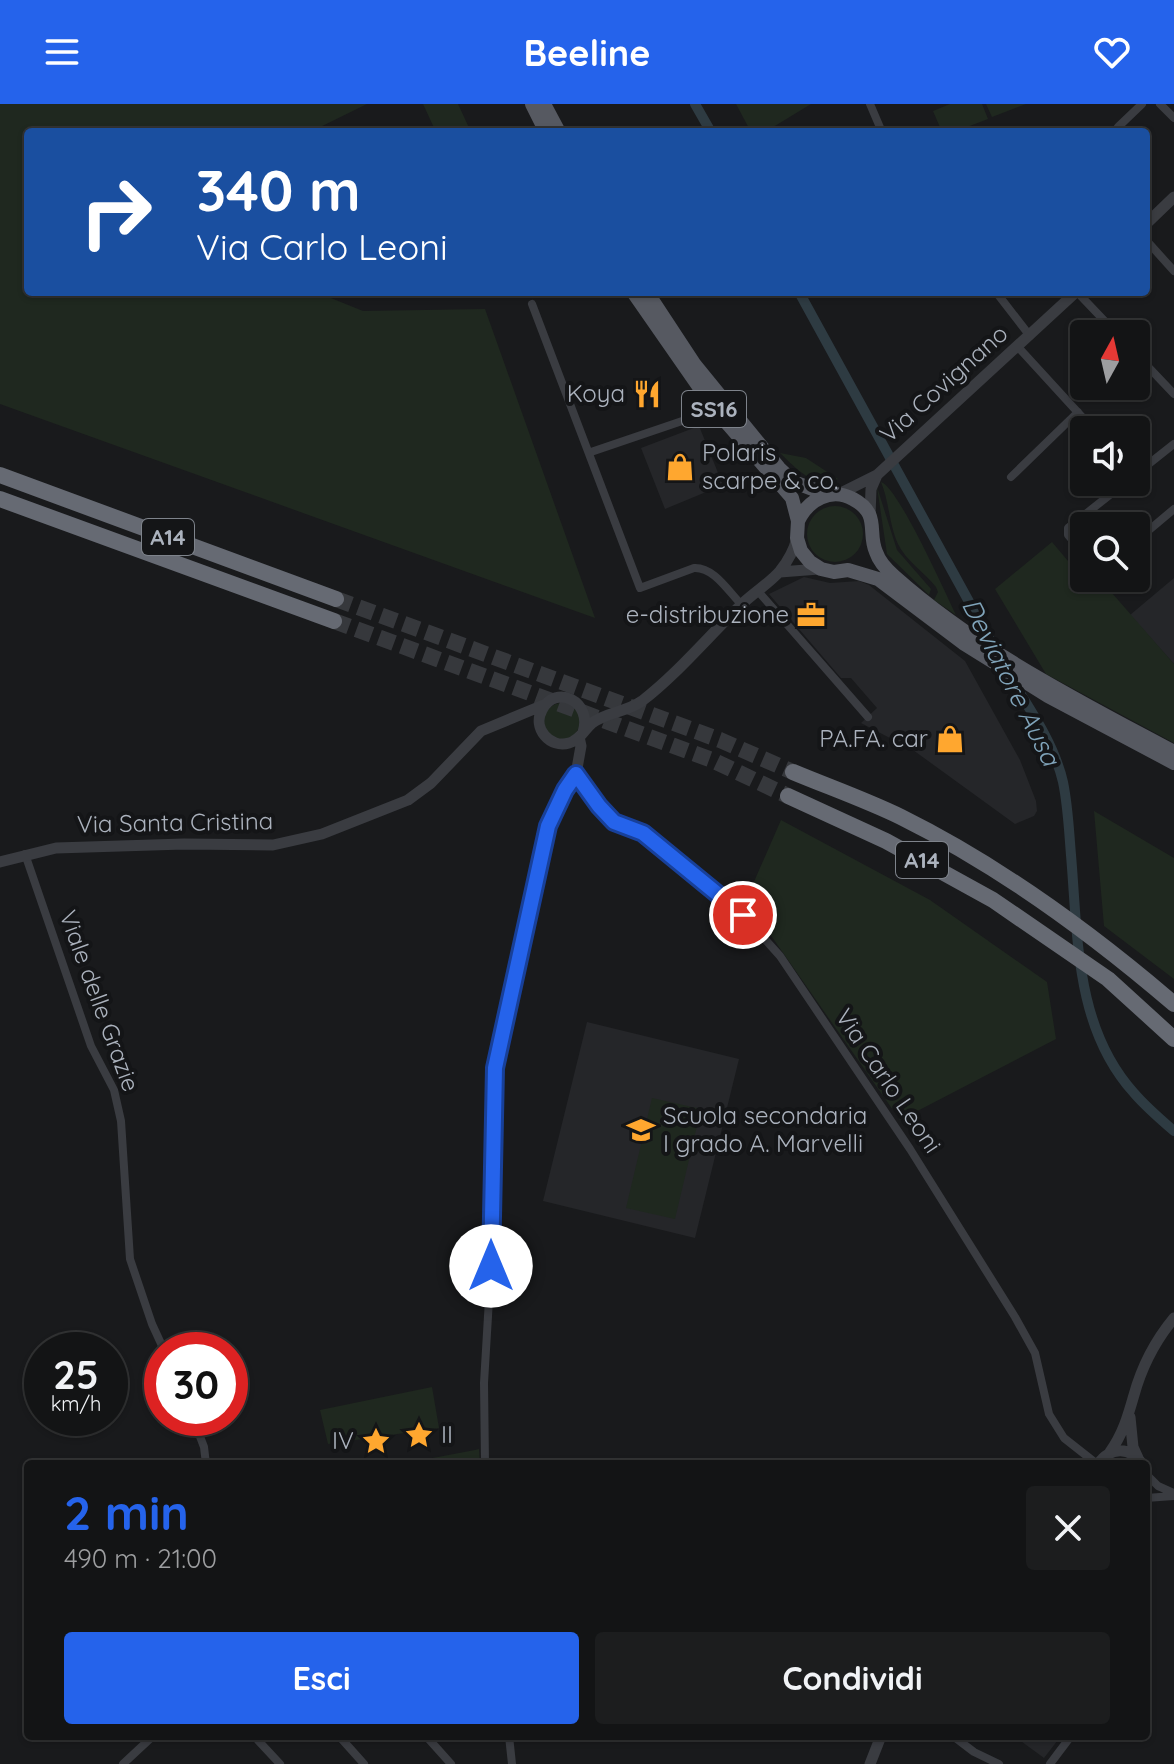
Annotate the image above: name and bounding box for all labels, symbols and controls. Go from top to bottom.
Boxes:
icon: menu [40,30,84,74]
text: Beeline [524,30,650,75]
icon: heart [1090,30,1134,74]
text: 340 m [196,155,361,225]
icon: right [64,160,168,264]
text: Via Carlo Leoni [196,224,448,269]
street label: Via Covignano [873,318,1014,449]
north arrow [1070,320,1150,400]
map controls [1070,320,1150,592]
place label: Koya [567,378,625,408]
restaurant icon: Koya [632,379,662,409]
road number: SS16 [682,391,746,427]
button: sound [1070,416,1150,496]
place label: Polaris scarpe & co. [702,437,838,495]
shop icon: Polaris scarpe & co. [665,452,695,482]
button: search [1070,512,1150,592]
road number: A14 [142,519,194,555]
water label: Deviatore Ausa [955,592,1068,772]
place label: e-distribuzione [626,599,789,629]
office icon: e-distribuzione [796,600,826,630]
place label: PA.FA. car [819,723,928,753]
shop icon: PA.FA. car [935,724,965,754]
street label: Via Santa Cristina [77,805,273,839]
road number: A14 [896,842,948,878]
pin [709,881,777,949]
icon: arrive [721,893,765,937]
street label: Viale delle Grazie [53,906,147,1095]
street label: Via Carlo Leoni [829,1002,948,1158]
place label: Scuola secondaria I grado A. Marvelli [663,1100,867,1158]
school or university icon: Scuola secondaria I grado A. Marvelli [626,1115,656,1145]
position arrow [449,1224,533,1308]
speed limit sign: 30 [144,1332,248,1436]
text: 25 [53,1349,99,1399]
text: km/h [51,1391,101,1416]
place label: II [441,1419,453,1449]
place icon: II [404,1420,434,1450]
place label: IV [332,1425,354,1455]
place icon: IV [361,1426,391,1456]
text: 2 min [64,1482,189,1542]
button: close [1026,1486,1110,1570]
text: 490 m · 21:00 [64,1542,217,1575]
button: Esci [64,1632,579,1724]
button: Condividi [595,1632,1110,1724]

